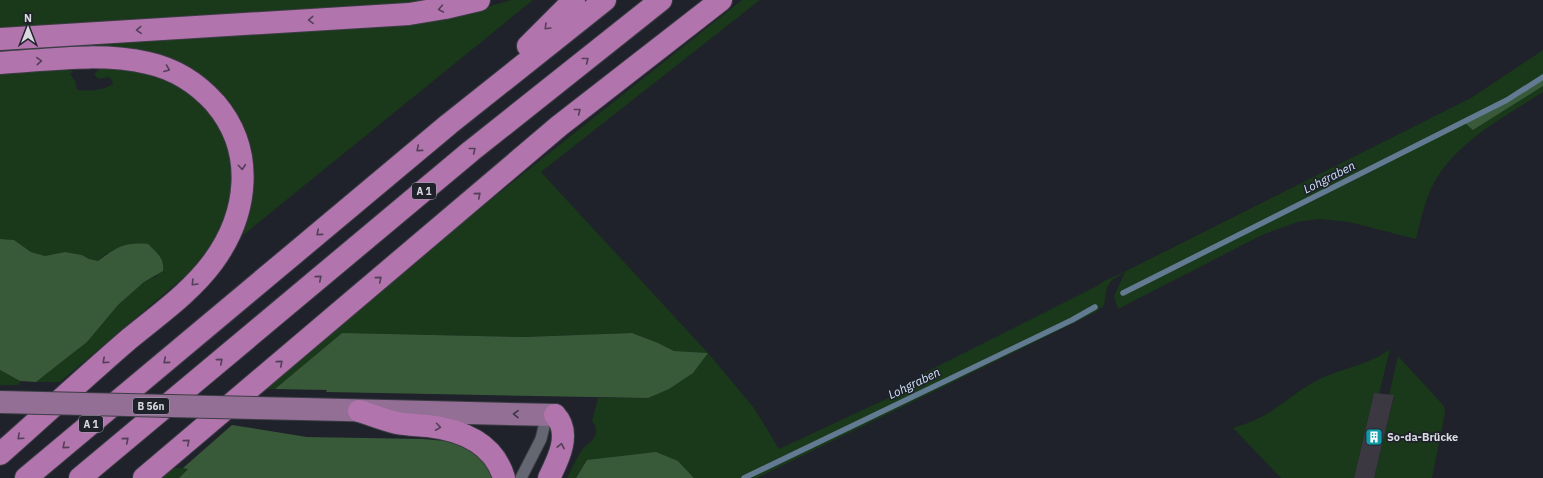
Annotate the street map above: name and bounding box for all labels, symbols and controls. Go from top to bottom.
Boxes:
one-way arrow [437,4,444,12]
north arrow [8,8,48,48]
text: N [24,11,32,25]
one-way arrow [308,15,314,24]
one-way arrow [544,22,551,30]
one-way arrow [136,25,142,34]
one-way arrow [36,57,42,65]
one-way arrow [581,58,588,65]
one-way arrow [164,65,171,73]
one-way arrow [573,109,580,116]
one-way arrow [416,145,423,152]
one-way arrow [468,147,475,154]
water label: Lohgraben [1301,157,1358,196]
one-way arrow [238,164,247,170]
road number: A 1 [412,183,436,199]
one-way arrow [473,192,481,199]
one-way arrow [317,228,324,235]
one-way arrow [315,275,322,282]
one-way arrow [374,276,382,283]
one-way arrow [191,278,199,286]
one-way arrow [102,356,110,364]
one-way arrow [163,357,170,364]
one-way arrow [215,359,222,366]
one-way arrow [275,360,282,367]
water label: Lohgraben [885,364,943,402]
road number: B 56n [133,398,169,414]
one-way arrow [513,410,519,418]
road number: A 1 [79,416,103,432]
one-way arrow [435,423,441,432]
building icon: So-da-Brücke [1364,427,1384,447]
place label: So-da-Brücke [1387,430,1458,444]
one-way arrow [17,432,24,439]
one-way arrow [121,438,128,445]
one-way arrow [182,440,189,447]
one-way arrow [62,441,70,448]
one-way arrow [557,443,565,450]

